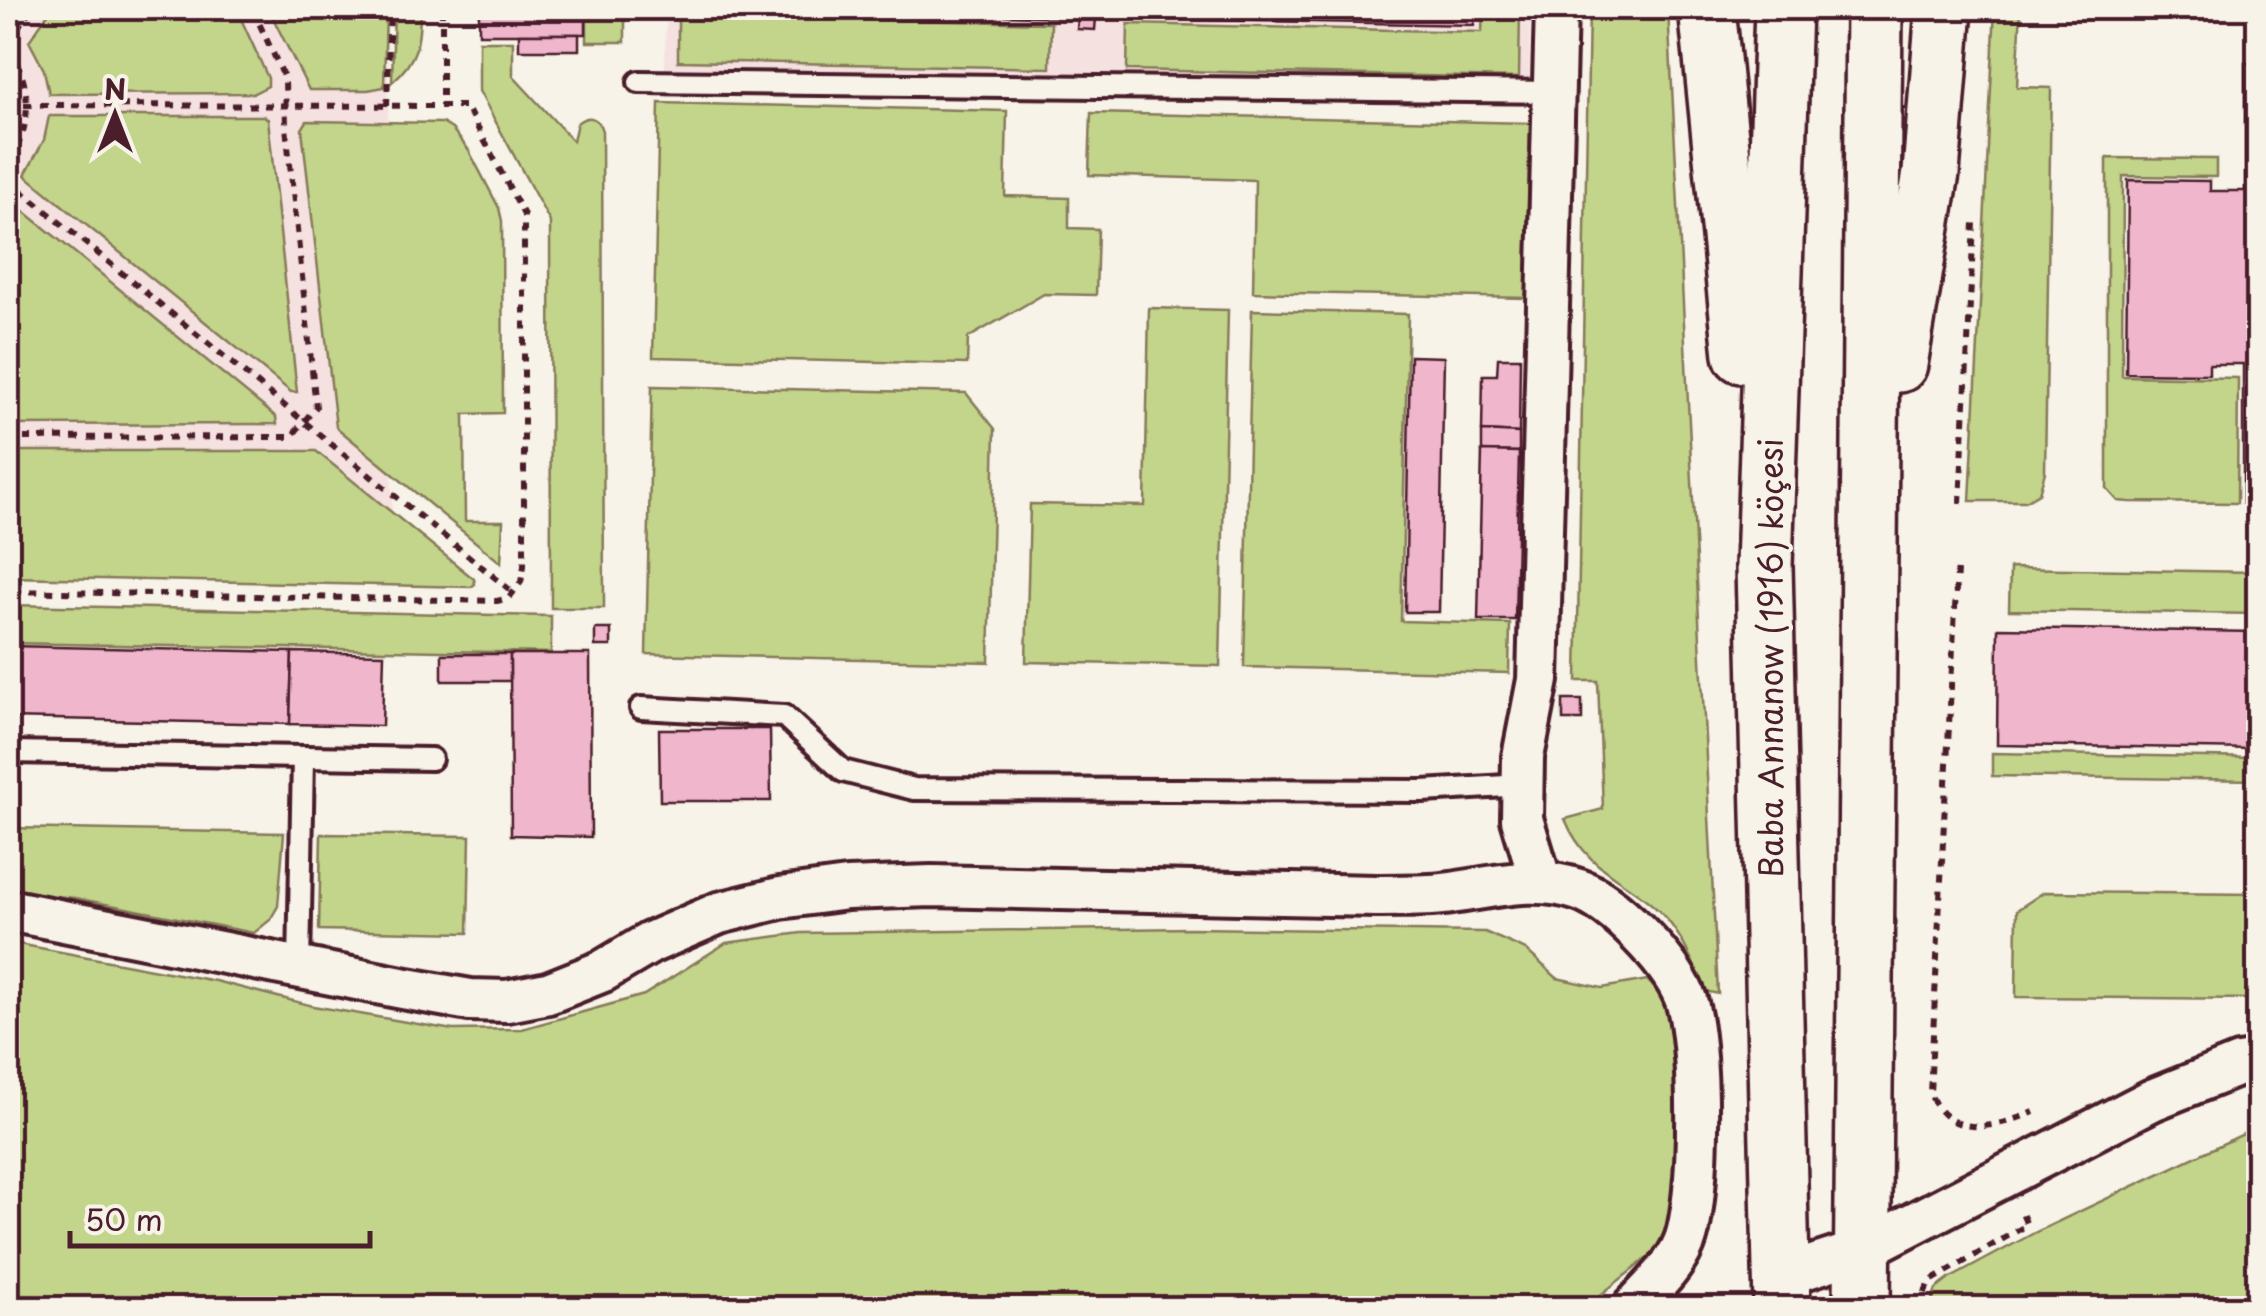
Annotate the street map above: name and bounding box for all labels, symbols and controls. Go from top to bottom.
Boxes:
north arrow [65,65,165,165]
text: N [104,67,126,110]
street label: Baba Annanow (1916) köçesi [1746,438,1794,878]
scale bar [70,1186,370,1248]
text: 50 m [85,1196,163,1241]

